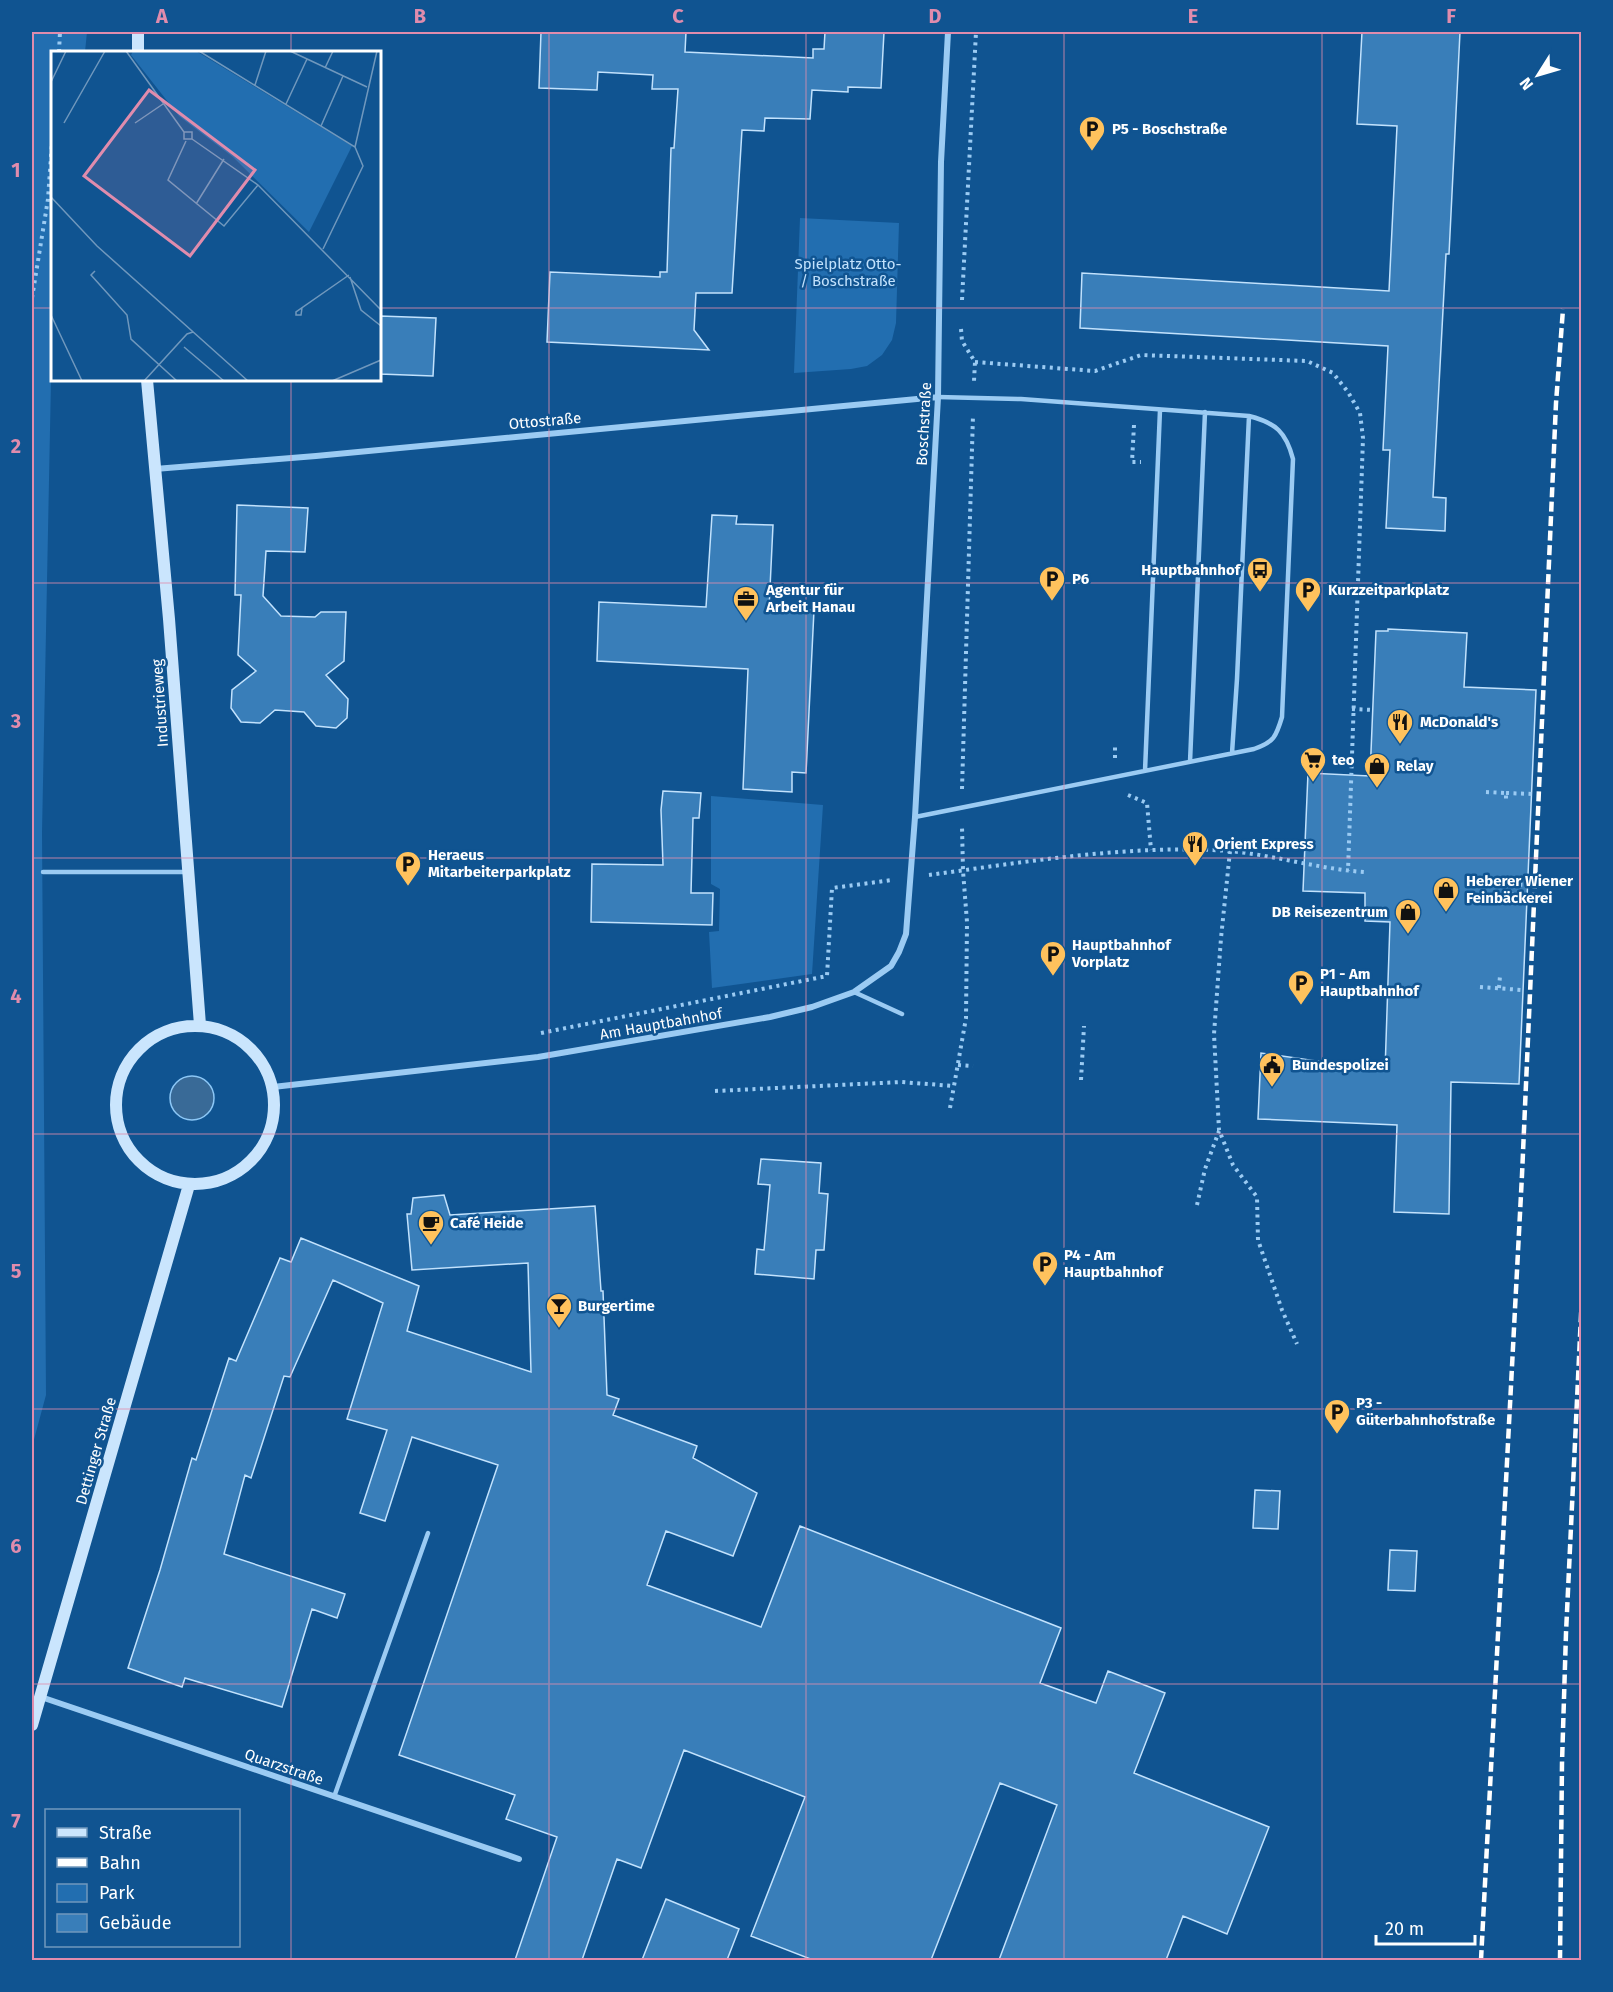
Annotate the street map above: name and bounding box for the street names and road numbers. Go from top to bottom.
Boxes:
street label: Boschstraße [913,382,935,466]
street label: Ottostraße [508,409,582,433]
street label: Industrieweg [148,658,172,748]
street label: Am Hauptbahnhof [598,1004,725,1044]
street label: Dettinger Straße [72,1395,120,1507]
street label: Quarzstraße [242,1745,326,1789]

